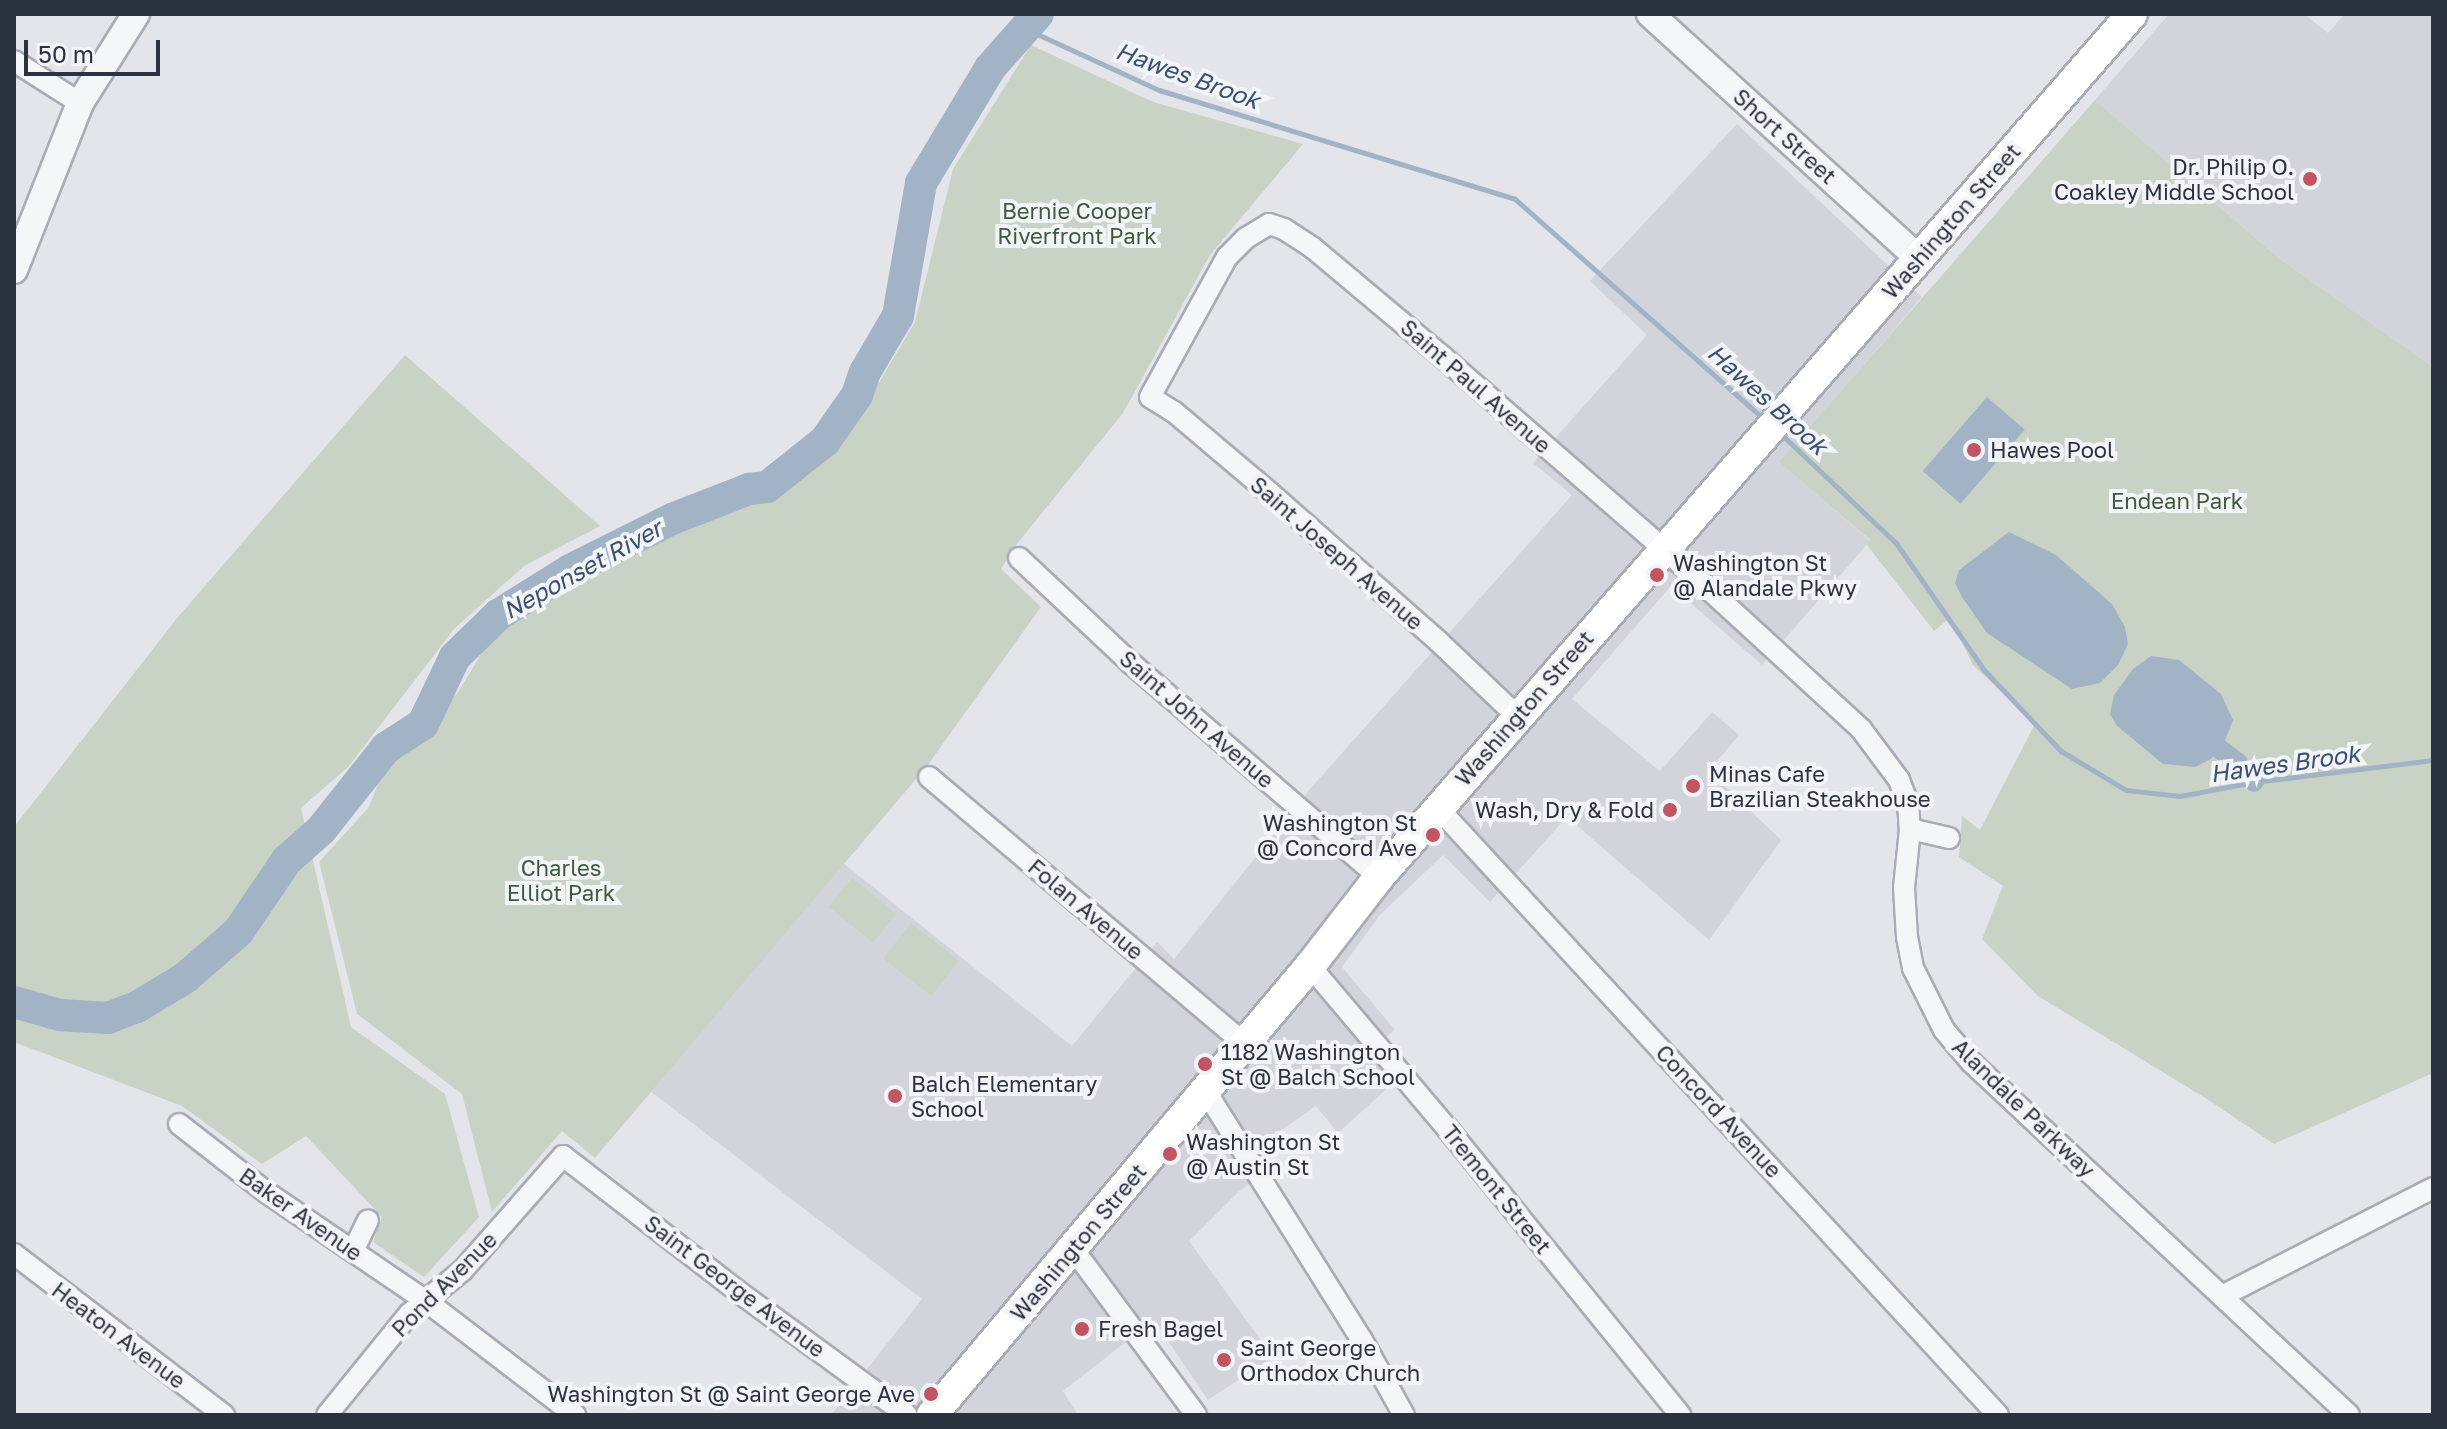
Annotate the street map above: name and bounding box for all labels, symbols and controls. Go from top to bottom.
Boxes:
scale bar [28,24,164,74]
water label: Hawes Brook [1112,36,1264,114]
text: 50 m [38,39,94,68]
street label: Short Street [1728,83,1842,189]
street label: Washington Street [1876,138,2026,304]
place label: Dr. Philip O. Coakley Middle School [2054,153,2294,204]
marker: Dr. Philip O. Coakley Middle School [2301,170,2319,188]
park label: Bernie Cooper Riverfront Park [997,197,1157,248]
street label: Saint Paul Avenue [1396,314,1556,458]
water label: Hawes Brook [1702,338,1834,460]
place label: Hawes Pool [1990,437,2114,463]
marker: Hawes Pool [1965,441,1983,459]
street label: Saint Joseph Avenue [1245,471,1429,635]
park label: Endean Park [2111,488,2243,514]
water label: Neponset River [497,513,667,625]
place label: Washington St @ Alandale Pkwy [1673,549,1857,600]
marker: Washington St @ Alandale Pkwy [1648,566,1666,584]
street label: Washington Street [1449,625,1599,791]
street label: Saint John Avenue [1115,645,1279,793]
water label: Hawes Brook [2208,738,2362,788]
place label: Minas Cafe Brazilian Steakhouse [1709,760,1931,812]
marker: Minas Cafe Brazilian Steakhouse [1684,777,1702,795]
place label: Wash, Dry & Fold [1475,797,1654,823]
marker: Wash, Dry & Fold [1661,801,1679,819]
place label: Washington St @ Concord Ave [1257,809,1417,860]
marker: Washington St @ Concord Ave [1424,826,1442,844]
street label: Folan Avenue [1023,853,1149,965]
park label: Charles Elliot Park [507,854,615,906]
street label: Alandale Parkway [1947,1033,2101,1183]
place label: 1182 Washington St @ Balch School [1221,1038,1415,1090]
street label: Concord Avenue [1651,1039,1787,1183]
marker: 1182 Washington St @ Balch School [1196,1055,1214,1073]
place label: Balch Elementary School [911,1070,1097,1122]
marker: Balch Elementary School [886,1087,904,1105]
street label: Tremont Street [1437,1119,1557,1259]
place label: Washington St @ Austin St [1186,1128,1340,1180]
marker: Washington St @ Austin St [1161,1145,1179,1163]
street label: Washington Street [1005,1158,1151,1326]
street label: Baker Avenue [235,1162,367,1266]
street label: Saint George Avenue [639,1209,831,1363]
street label: Pond Avenue [386,1226,502,1342]
street label: Heaton Avenue [47,1276,191,1394]
place label: Fresh Bagel [1098,1316,1223,1342]
marker: Fresh Bagel [1073,1320,1091,1338]
place label: Saint George Orthodox Church [1240,1334,1420,1386]
marker: Saint George Orthodox Church [1215,1351,1233,1369]
place label: Washington St @ Saint George Ave [548,1381,915,1407]
marker: Washington St @ Saint George Ave [922,1385,940,1403]

